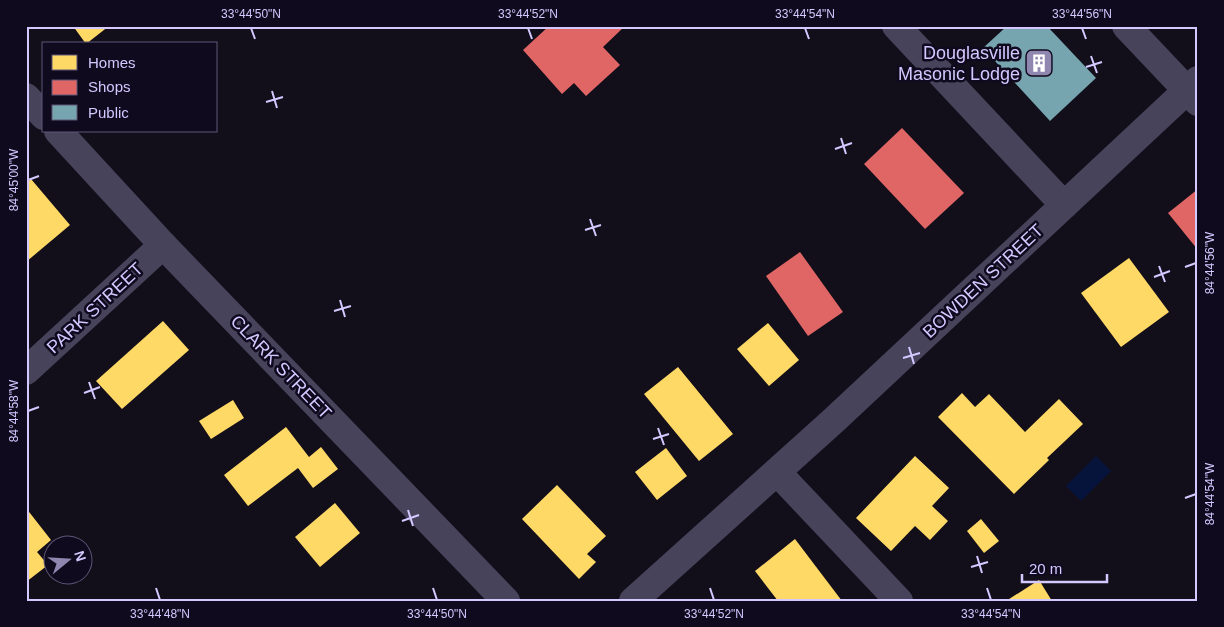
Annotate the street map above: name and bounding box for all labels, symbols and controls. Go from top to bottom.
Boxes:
text: 33°44'50"N [221,7,281,21]
text: 33°44'52"N [498,7,558,21]
text: 33°44'54"N [775,7,835,21]
text: 33°44'56"N [1052,7,1112,21]
legend [42,42,218,132]
place label: Douglasville Masonic Lodge [898,43,1020,84]
building icon: Douglasville Masonic Lodge [1024,48,1054,78]
text: Homes [88,54,136,71]
text: Shops [88,78,131,95]
text: Public [88,104,129,121]
text: 84°45'00"W [7,148,21,211]
street label: BOWDEN STREET [919,220,1047,342]
text: 84°44'56"W [1203,231,1217,294]
street label: PARK STREET [43,259,147,357]
street label: CLARK STREET [227,311,335,423]
text: 84°44'58"W [7,379,21,442]
text: 84°44'54"W [1203,462,1217,525]
north arrow [42,534,92,584]
text: N [71,549,90,563]
scale bar [1022,552,1106,584]
text: 20 m [1029,560,1062,577]
text: 33°44'48"N [130,607,190,621]
text: 33°44'50"N [407,607,467,621]
text: 33°44'52"N [684,607,744,621]
text: 33°44'54"N [961,607,1021,621]

